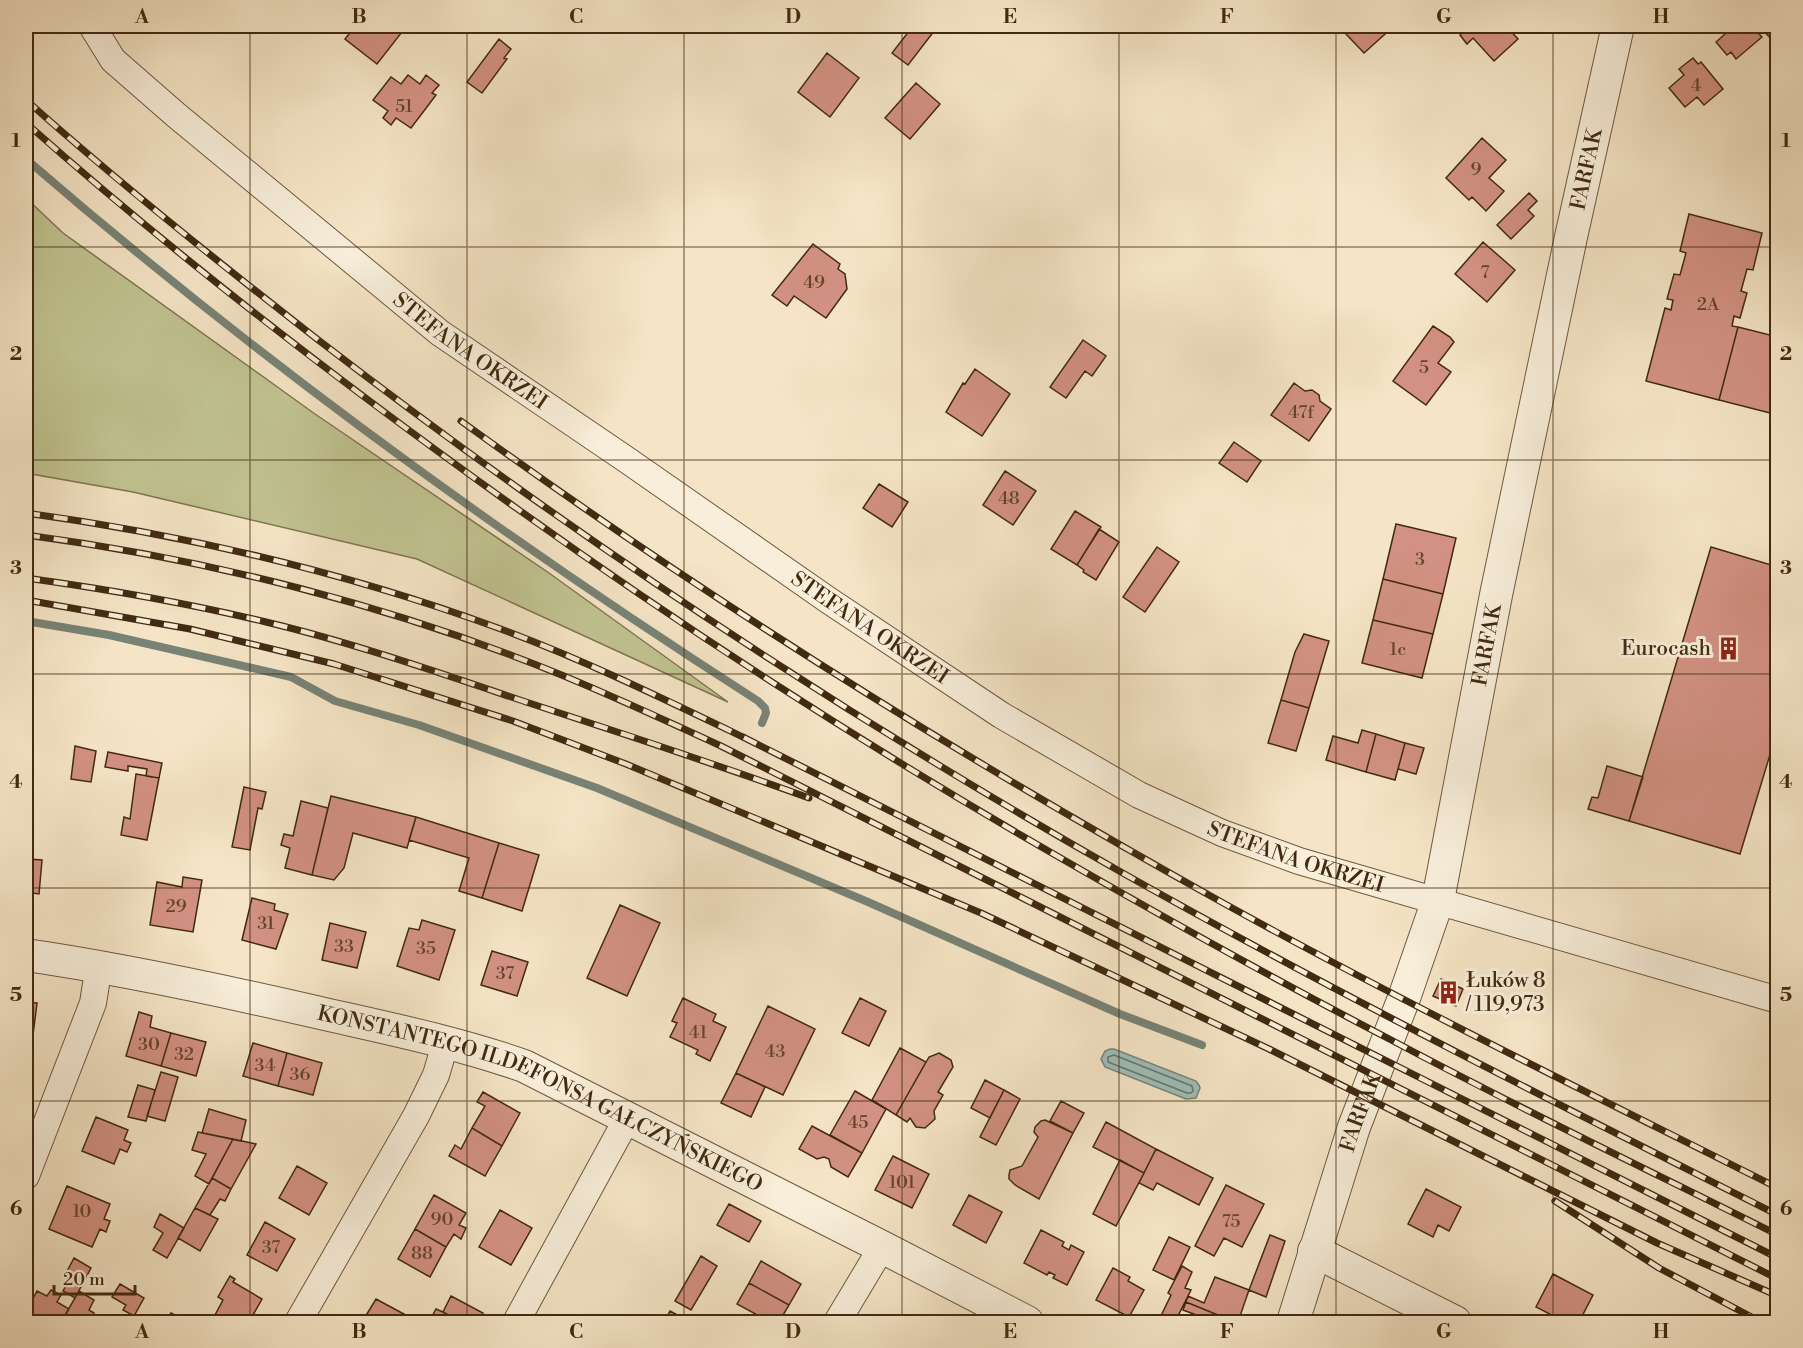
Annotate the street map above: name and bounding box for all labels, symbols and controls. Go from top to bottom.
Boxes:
text: A [134,5,150,30]
text: B [351,5,367,30]
text: C [569,5,583,30]
text: D [785,5,801,30]
text: E [1003,5,1017,30]
text: F [1220,5,1234,30]
text: G [1436,5,1452,30]
text: H [1653,5,1670,30]
house number: 4 [1691,74,1702,97]
house number: 51 [395,95,413,118]
street label: FARFAK [1565,125,1609,213]
text: 1 [11,129,21,154]
text: 1 [1781,129,1791,154]
house number: 9 [1471,158,1482,181]
house number: 7 [1480,261,1490,284]
house number: 49 [803,271,825,294]
street label: STEFANA OKRZEI [387,287,552,416]
house number: 2A [1697,293,1720,316]
text: 2 [10,342,22,367]
text: 2 [1780,342,1792,367]
house number: 5 [1419,356,1429,379]
house number: 47f [1288,401,1315,424]
house number: 48 [998,487,1020,510]
house number: 3 [1415,548,1425,571]
text: 3 [10,556,22,581]
text: 3 [1780,556,1792,581]
street label: STEFANA OKRZEI [785,566,953,690]
street label: FARFAK [1467,600,1508,688]
building icon: Eurocash [1716,635,1742,661]
place label: Eurocash [1621,636,1711,662]
house number: 1c [1390,638,1406,661]
text: 4 [9,770,23,795]
text: 4 [1779,770,1793,795]
street label: STEFANA OKRZEI [1203,816,1387,899]
house number: 29 [165,895,187,918]
house number: 31 [257,912,275,935]
house number: 33 [334,935,354,958]
house number: 35 [416,937,436,960]
house number: 37 [496,962,514,985]
place label: Łuków 8 / 119,973 [1465,968,1546,1018]
building icon: Łuków 8 / 119,973 [1435,979,1461,1005]
text: 5 [10,983,22,1008]
text: 5 [1780,983,1792,1008]
street label: KONSTANTEGO ILDEFONSA GAŁCZYŃSKIEGO [315,1001,767,1198]
house number: 41 [689,1021,707,1044]
house number: 30 [138,1033,160,1056]
house number: 43 [765,1040,785,1063]
house number: 32 [174,1043,194,1066]
house number: 34 [255,1054,276,1077]
house number: 36 [290,1063,311,1086]
street label: FARFAK [1335,1068,1388,1156]
house number: 45 [848,1111,868,1134]
house number: 101 [889,1171,915,1194]
text: 6 [10,1197,23,1222]
text: 6 [1780,1197,1793,1222]
house number: 10 [72,1200,92,1223]
house number: 90 [431,1208,453,1231]
house number: 75 [1222,1210,1240,1233]
house number: 37 [262,1236,280,1259]
house number: 88 [411,1242,433,1265]
scale bar [54,1258,135,1296]
text: 20 m [63,1268,105,1291]
text: A [134,1320,150,1345]
text: B [351,1320,367,1345]
text: C [569,1320,583,1345]
text: D [785,1320,801,1345]
text: E [1003,1320,1017,1345]
text: F [1220,1320,1234,1345]
text: G [1436,1320,1452,1345]
text: H [1653,1320,1670,1345]

